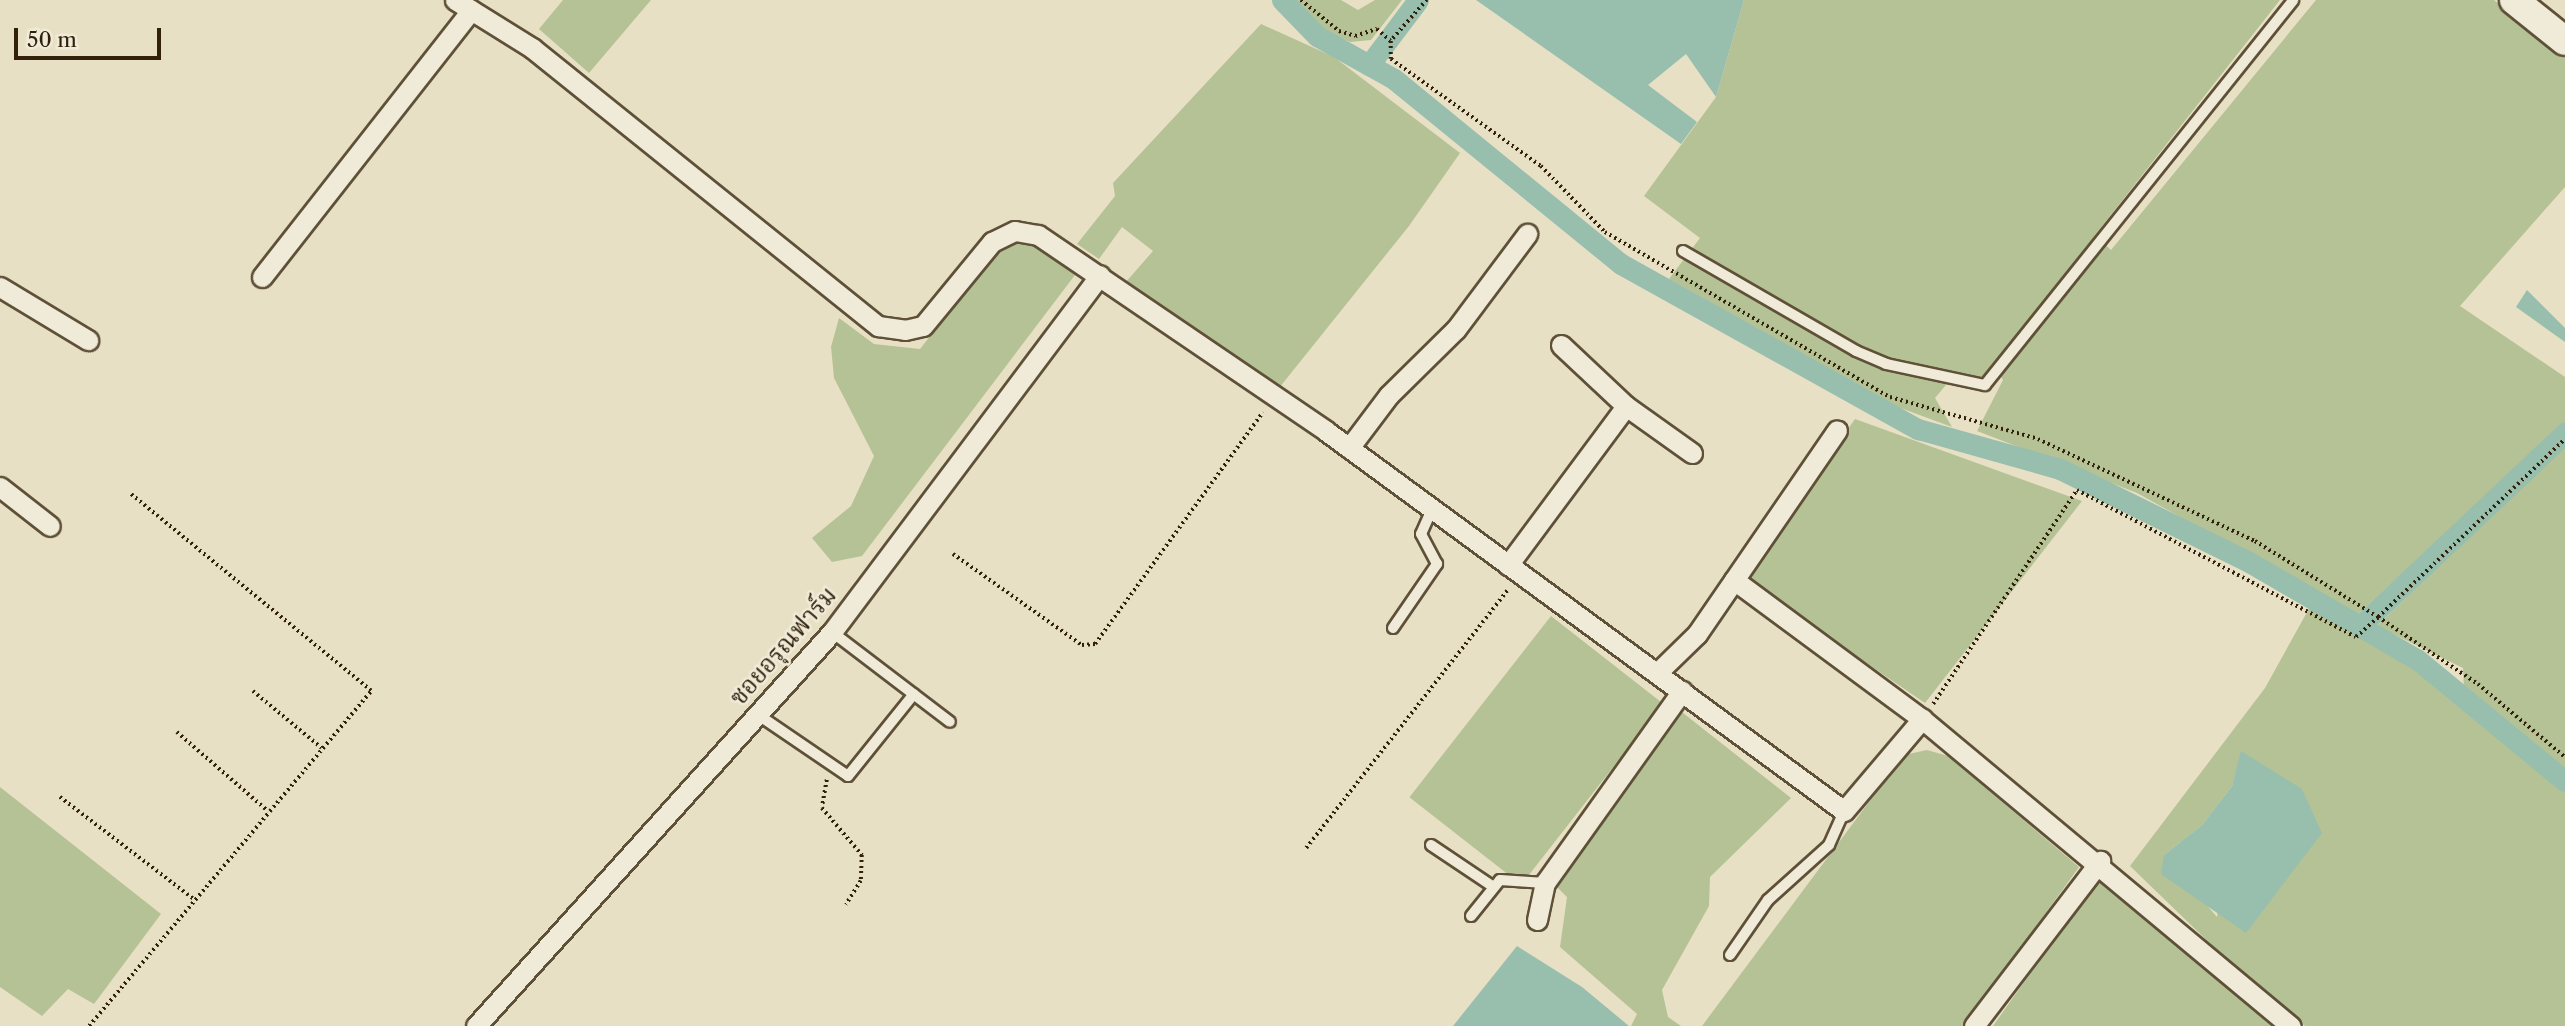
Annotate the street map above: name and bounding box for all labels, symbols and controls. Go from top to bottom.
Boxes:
scale bar [18,14,164,58]
text: 50 m [27,27,77,52]
street label: ซอยอรุณฟาร์ม [724,581,842,711]

